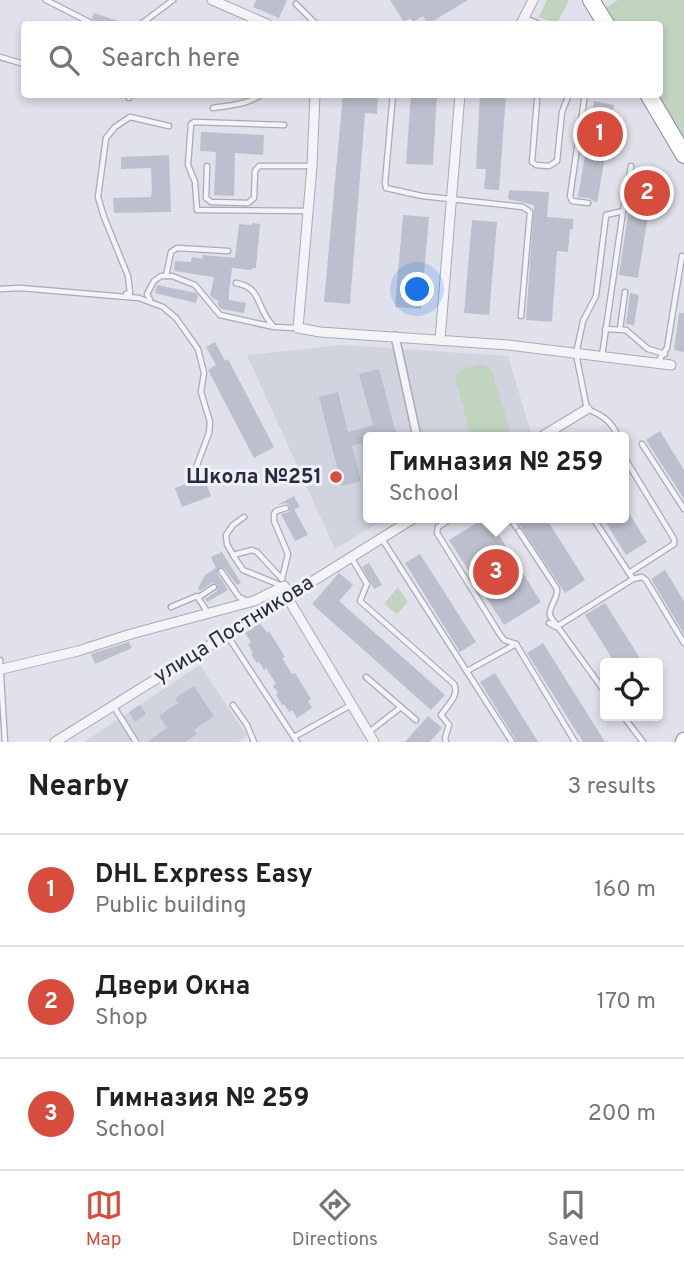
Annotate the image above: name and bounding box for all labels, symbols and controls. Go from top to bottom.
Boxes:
search box [21,21,663,98]
icon: search [45,41,83,79]
text: Search here [101,43,240,76]
pin: 1 [577,108,623,160]
pin: 2 [624,167,670,219]
your location [400,272,434,306]
popup [363,432,629,523]
text: Гимназия № 259 [389,447,603,480]
place label: Школа №251 [186,464,322,491]
marker: Школа №251 [328,469,344,485]
text: School [389,480,459,509]
pin: 3 [473,546,519,598]
street label: улица Постникова [149,570,319,690]
map controls [600,658,663,721]
button: locate [600,658,663,721]
text: Nearby [28,769,129,806]
text: 3 results [567,773,656,802]
text: DHL Express Easy [95,859,313,892]
text: 1 [46,876,56,905]
text: 160 m [594,876,656,905]
text: Public building [95,892,247,921]
text: Двери Окна [95,971,250,1004]
text: 2 [44,988,58,1017]
text: 170 m [597,988,656,1017]
text: Shop [95,1004,148,1033]
text: Гимназия № 259 [95,1083,310,1116]
text: 3 [44,1100,58,1129]
text: 200 m [588,1100,656,1129]
text: School [95,1116,165,1145]
tab: Map [85,1186,123,1252]
tab: Directions [292,1186,378,1252]
tab: Saved [547,1186,599,1252]

